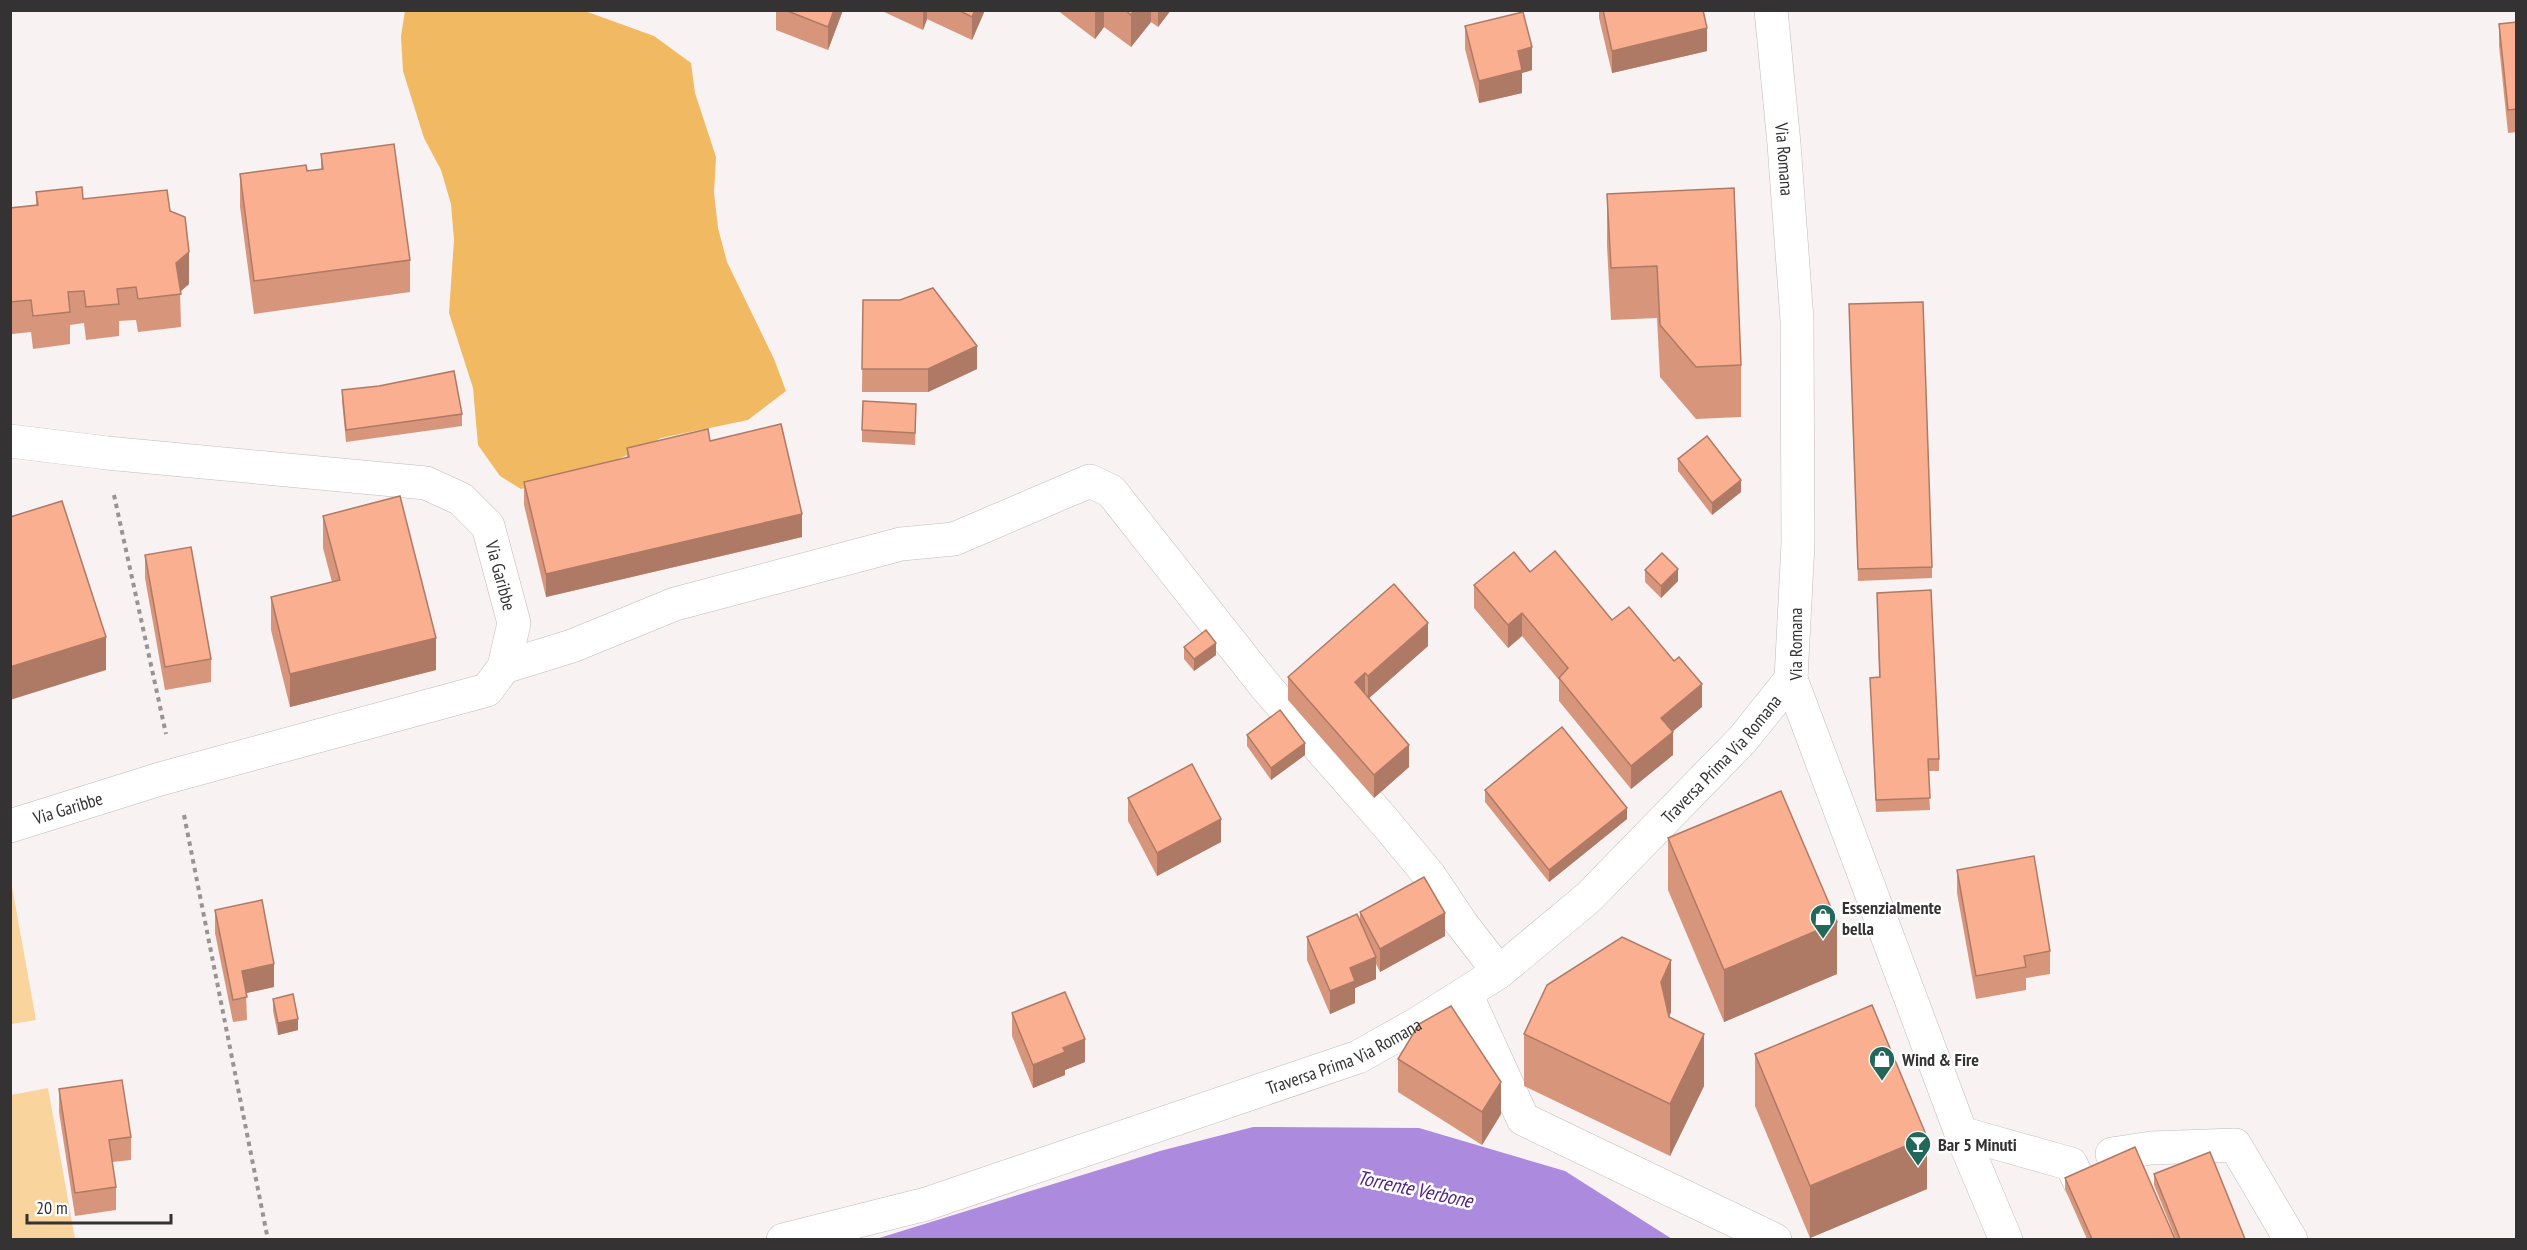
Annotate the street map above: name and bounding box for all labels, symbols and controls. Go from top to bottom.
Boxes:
street label: Via Romana [1770,121,1799,197]
street label: Via Garibbe [481,537,522,613]
street label: Via Romana [1784,608,1807,682]
street label: Traversa Prima Via Romana [1656,689,1786,828]
street label: Via Garibbe [30,787,105,830]
place label: Essenzialmente bella [1842,896,1942,940]
shop icon: Essenzialmente bella [1808,902,1838,940]
street label: Traversa Prima Via Romana [1263,1012,1425,1099]
shop icon: Wind & Fire [1867,1044,1897,1082]
place label: Wind & Fire [1901,1048,1979,1071]
bar icon: Bar 5 Minuti [1903,1129,1933,1167]
place label: Bar 5 Minuti [1938,1133,2017,1156]
water label: Torrente Verbone [1355,1164,1477,1214]
scale bar [27,1187,171,1225]
text: 20 m [36,1196,68,1219]

